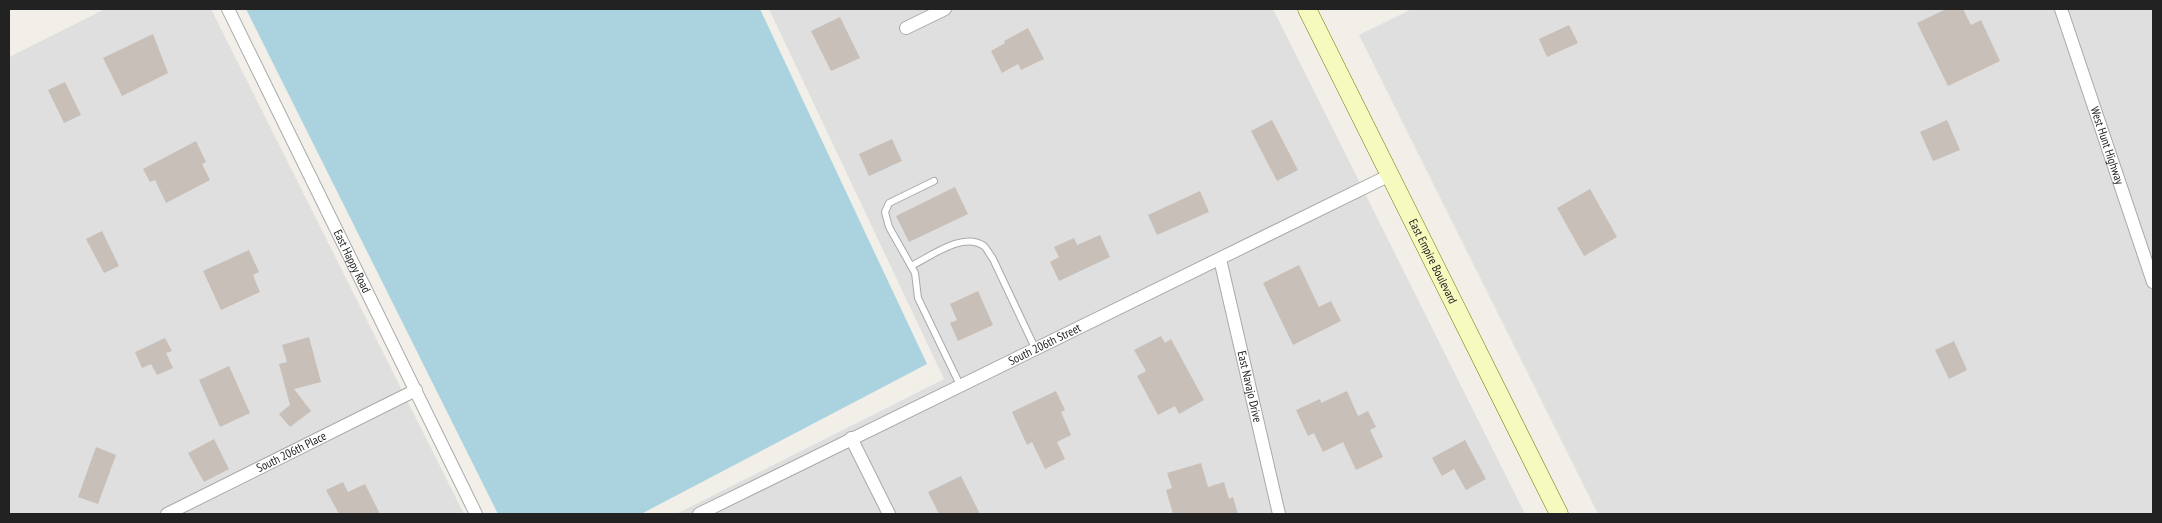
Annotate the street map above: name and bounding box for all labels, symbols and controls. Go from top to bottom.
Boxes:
street label: West Hunt Highway [2087,104,2128,187]
street label: East Empire Boulevard [1406,216,1461,306]
street label: East Happy Road [330,227,374,295]
street label: South 206th Street [1006,320,1084,368]
street label: East Navajo Drive [1235,349,1266,424]
street label: South 206th Place [254,428,329,475]

